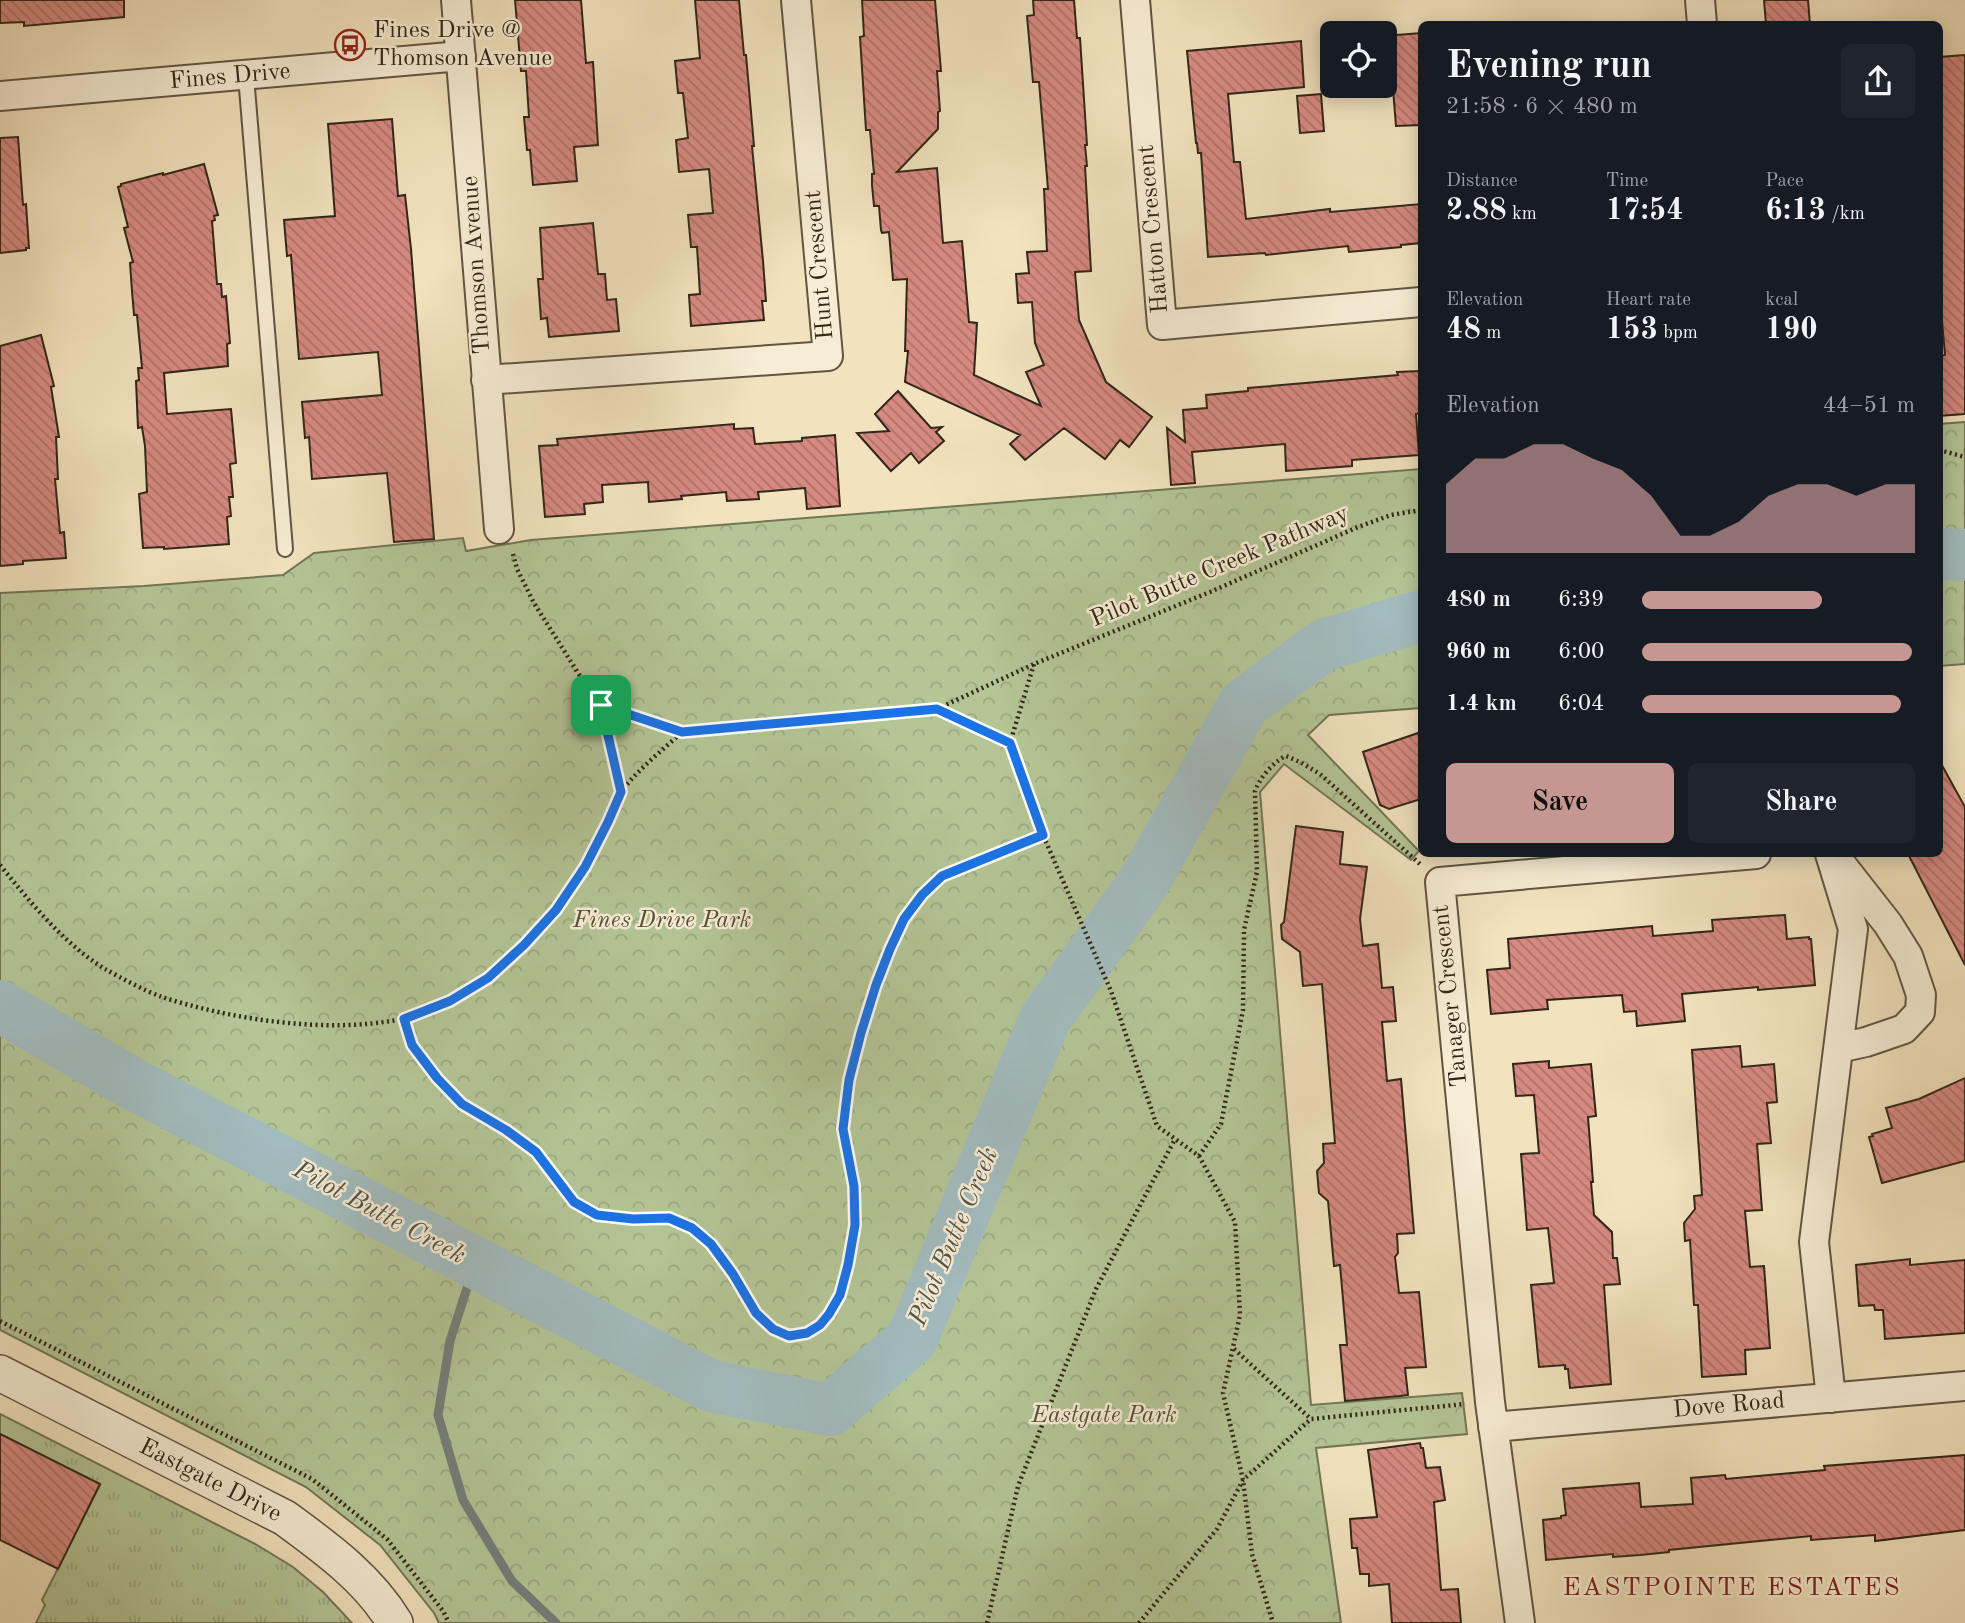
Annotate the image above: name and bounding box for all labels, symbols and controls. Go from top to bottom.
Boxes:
place label: Fines Drive @ Thomson Avenue [373,19,552,71]
map controls [1320,21,1397,98]
button: locate [1320,21,1397,98]
bus stop icon: Fines Drive @ Thomson Avenue [333,28,367,62]
button: share [1841,44,1915,118]
text: Evening run [1446,48,1652,86]
street label: Fines Drive [168,60,292,94]
text: 21:58 · 6 × 480 m [1446,95,1638,118]
street label: Hatton Crescent [1135,144,1173,314]
text: Distance [1446,172,1518,191]
text: Time [1606,172,1648,191]
text: Pace [1765,172,1804,191]
street label: Thomson Avenue [459,175,495,355]
street label: Hunt Crescent [802,189,838,341]
text: 2.88 [1446,196,1507,226]
text: 17:54 [1606,196,1684,226]
text: 6:13 [1765,196,1826,226]
text: km [1507,205,1537,224]
text: /km [1826,205,1865,224]
text: Elevation [1446,291,1523,310]
text: Heart rate [1606,291,1691,310]
text: kcal [1765,291,1798,310]
text: 48 [1446,315,1481,345]
text: 153 [1606,315,1658,345]
text: 190 [1765,315,1818,345]
text: m [1481,324,1501,343]
text: bpm [1658,324,1698,343]
text: Elevation [1446,394,1540,417]
text: 44–51 m [1823,394,1915,417]
street label: Pilot Butte Creek Pathway [1087,502,1353,632]
text: 480 m [1446,588,1511,611]
text: 6:39 [1558,588,1604,611]
text: 960 m [1446,640,1511,663]
text: 6:00 [1558,640,1604,663]
pin [571,675,631,735]
icon: arrive [582,686,620,724]
text: 1.4 km [1446,692,1517,715]
text: 6:04 [1558,692,1604,715]
button: Save [1446,763,1674,843]
button: Share [1688,763,1915,843]
street label: Tanager Crescent [1429,904,1473,1088]
park label: Fines Drive Park [572,909,751,933]
water label: Pilot Butte Creek [904,1144,1003,1331]
water label: Pilot Butte Creek [288,1156,469,1269]
street label: Dove Road [1672,1389,1786,1423]
park label: Eastgate Park [1030,1404,1177,1428]
street label: Eastgate Drive [135,1435,285,1527]
district label: EASTPOINTE ESTATES [1562,1575,1902,1601]

